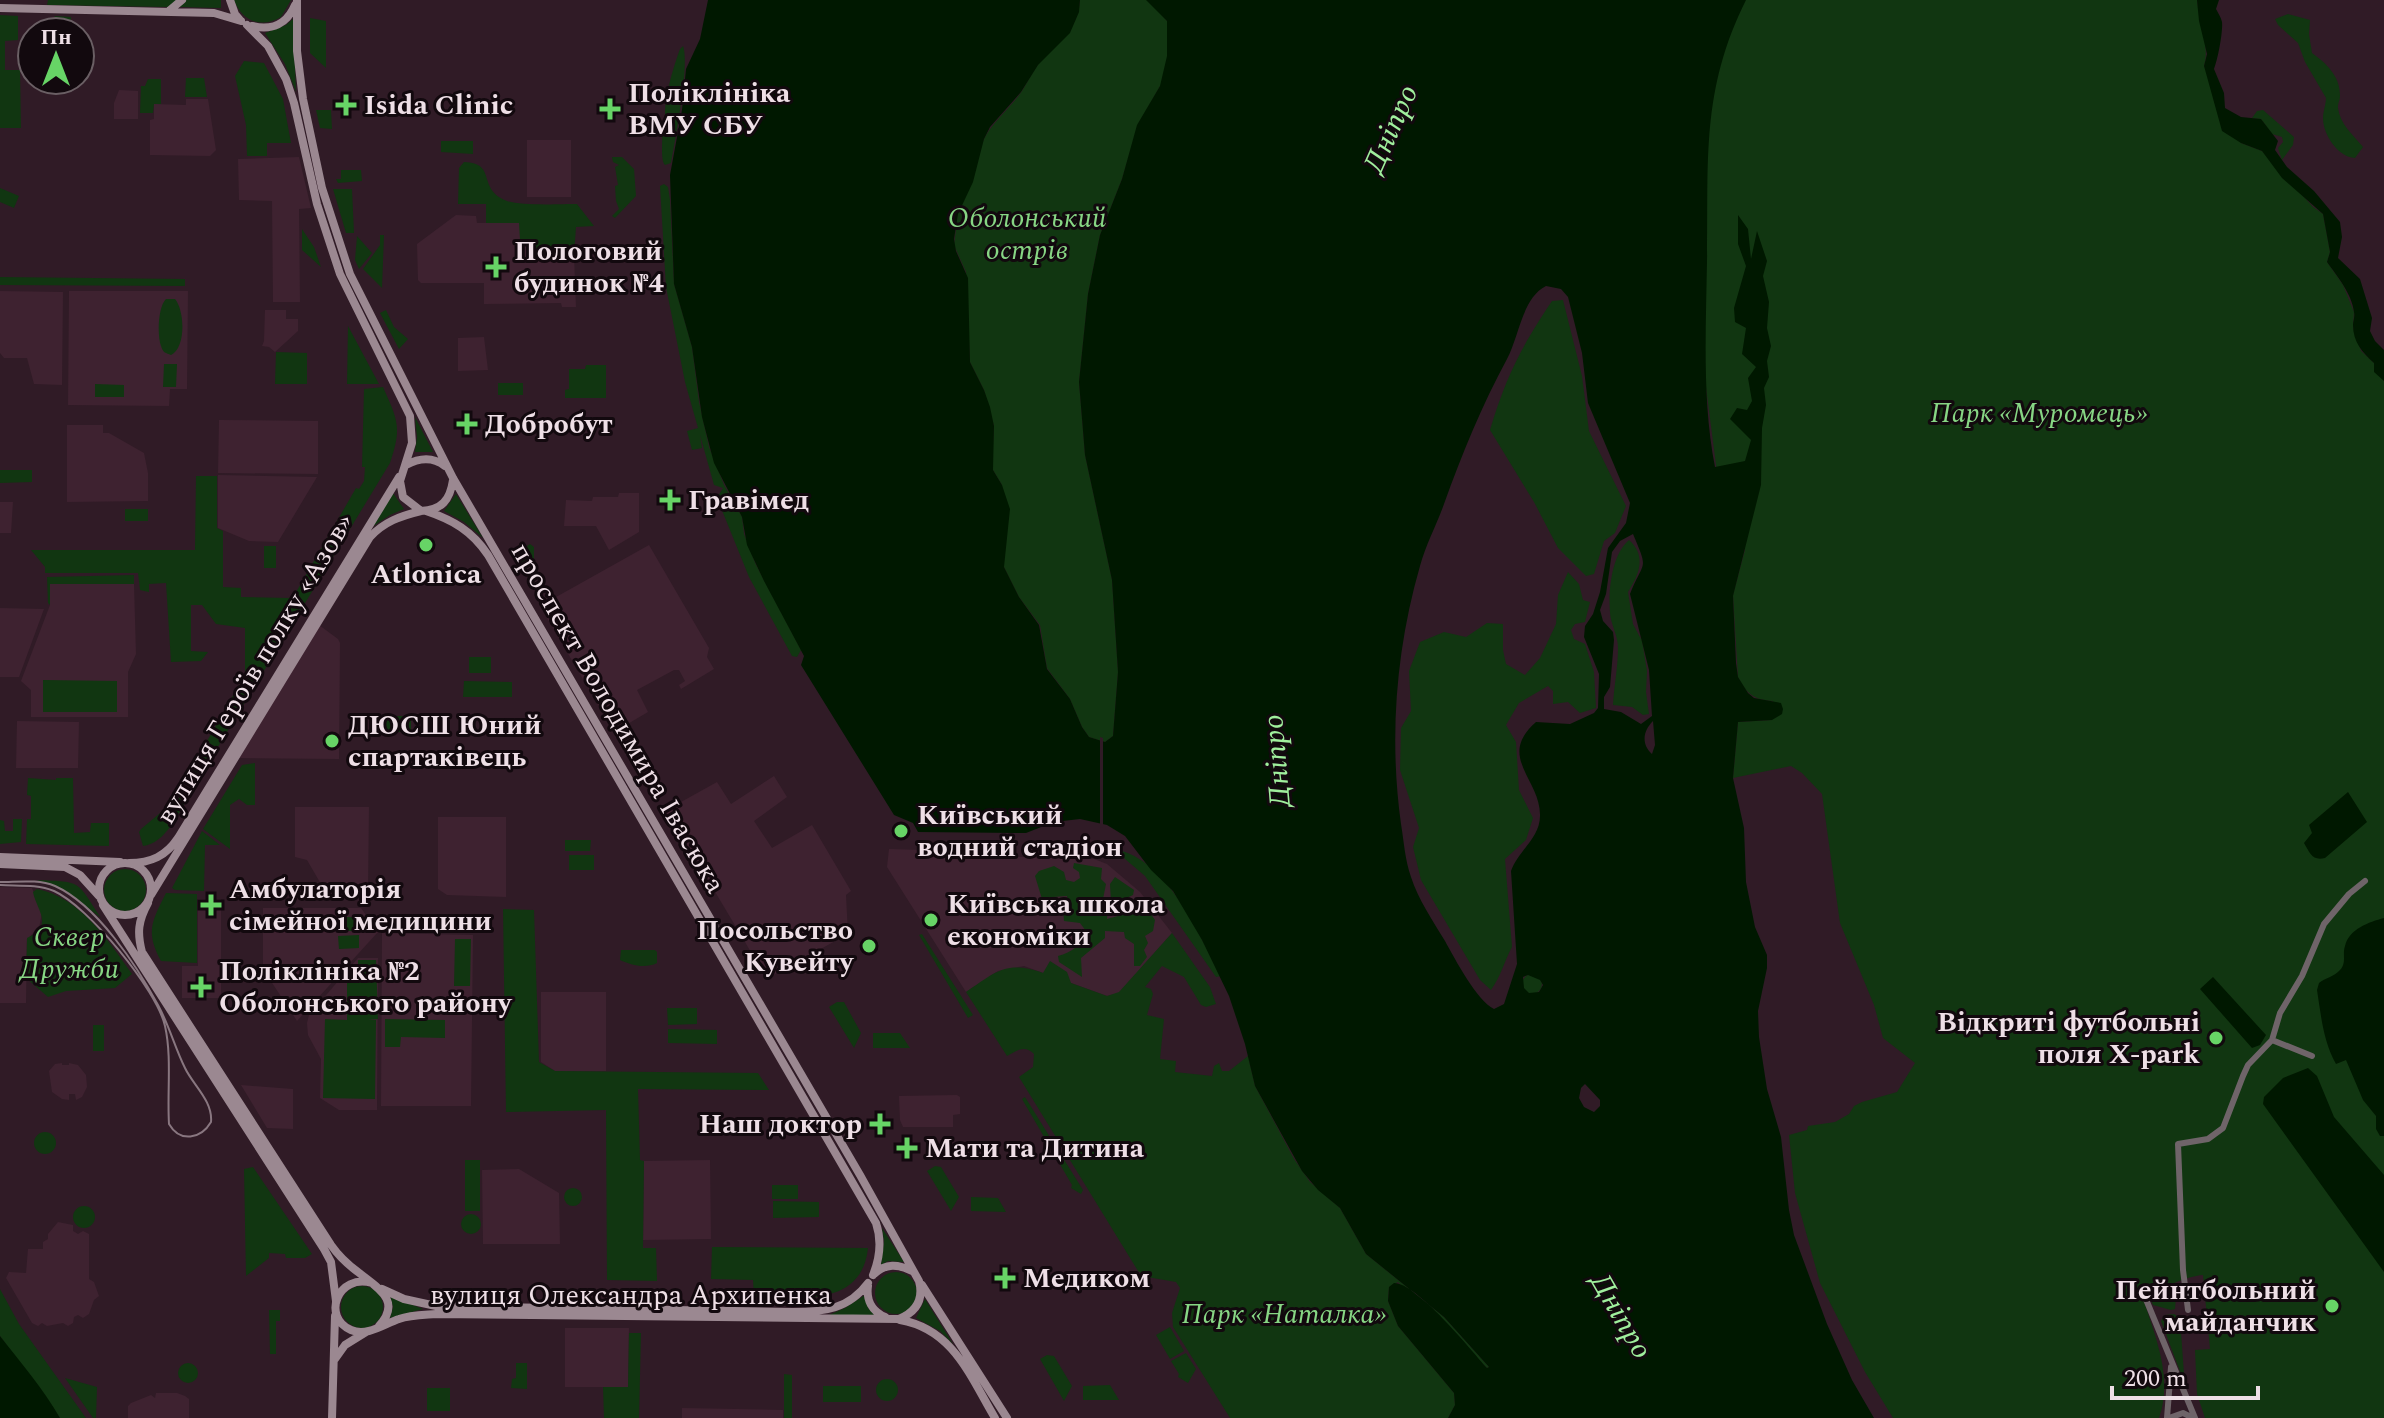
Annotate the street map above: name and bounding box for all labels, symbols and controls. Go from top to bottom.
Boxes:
north arrow [16,16,96,96]
text: Пн [40,21,72,54]
place label: Поліклініка ВМУ СБУ [628,72,791,147]
water label: Дніпро [1350,77,1431,183]
place label: Isida Clinic [364,84,513,127]
marker: Isida Clinic [335,94,357,116]
marker: Поліклініка ВМУ СБУ [599,98,621,120]
park label: Оболонський острів [948,197,1107,272]
place label: Пологовий будинок №4 [514,230,664,305]
marker: Пологовий будинок №4 [485,256,507,278]
park label: Парк «Муромець» [1931,392,2148,435]
place label: Добробут [485,403,613,446]
marker: Добробут [456,413,478,435]
place label: Гравімед [688,479,809,522]
marker: Гравімед [659,489,681,511]
street label: вулиця Героїв полку «Азов» [145,505,365,833]
street label: проспект Володимира Івасюка [500,534,737,902]
marker: Atlonica [417,536,435,554]
place label: Atlonica [371,553,482,596]
place label: ДЮСШ Юний спартаківець [348,704,542,779]
water label: Дніпро [1250,712,1304,812]
marker: ДЮСШ Юний спартаківець [323,732,341,750]
place label: Київський водний стадіон [917,794,1123,869]
marker: Київський водний стадіон [892,822,910,840]
place label: Амбулаторія сімейної медицини [229,868,492,943]
place label: Київська школа економіки [947,883,1165,958]
marker: Амбулаторія сімейної медицини [200,894,222,916]
place label: Посольство Кувейту [697,909,855,984]
marker: Київська школа економіки [922,911,940,929]
park label: Сквер Дружби [18,916,119,991]
marker: Посольство Кувейту [860,937,878,955]
place label: Поліклініка №2 Оболонського району [219,950,513,1025]
marker: Поліклініка №2 Оболонського району [190,976,212,998]
place label: Відкриті футбольні поля X-park [1937,1001,2200,1076]
marker: Відкриті футбольні поля X-park [2207,1029,2225,1047]
place label: Наш доктор [699,1103,862,1146]
marker: Наш доктор [869,1113,891,1135]
place label: Мати та Дитина [925,1127,1145,1170]
marker: Мати та Дитина [896,1137,918,1159]
place label: Медиком [1023,1257,1150,1300]
water label: Дніпро [1577,1262,1664,1368]
marker: Медиком [994,1267,1016,1289]
place label: Пейнтбольний майданчик [2115,1269,2316,1344]
street label: вулиця Олександра Архипенка [430,1274,832,1317]
park label: Парк «Наталка» [1182,1293,1387,1336]
marker: Пейнтбольний майданчик [2323,1297,2341,1315]
scale bar [2112,1350,2258,1400]
text: 200 m [2124,1361,2187,1397]

